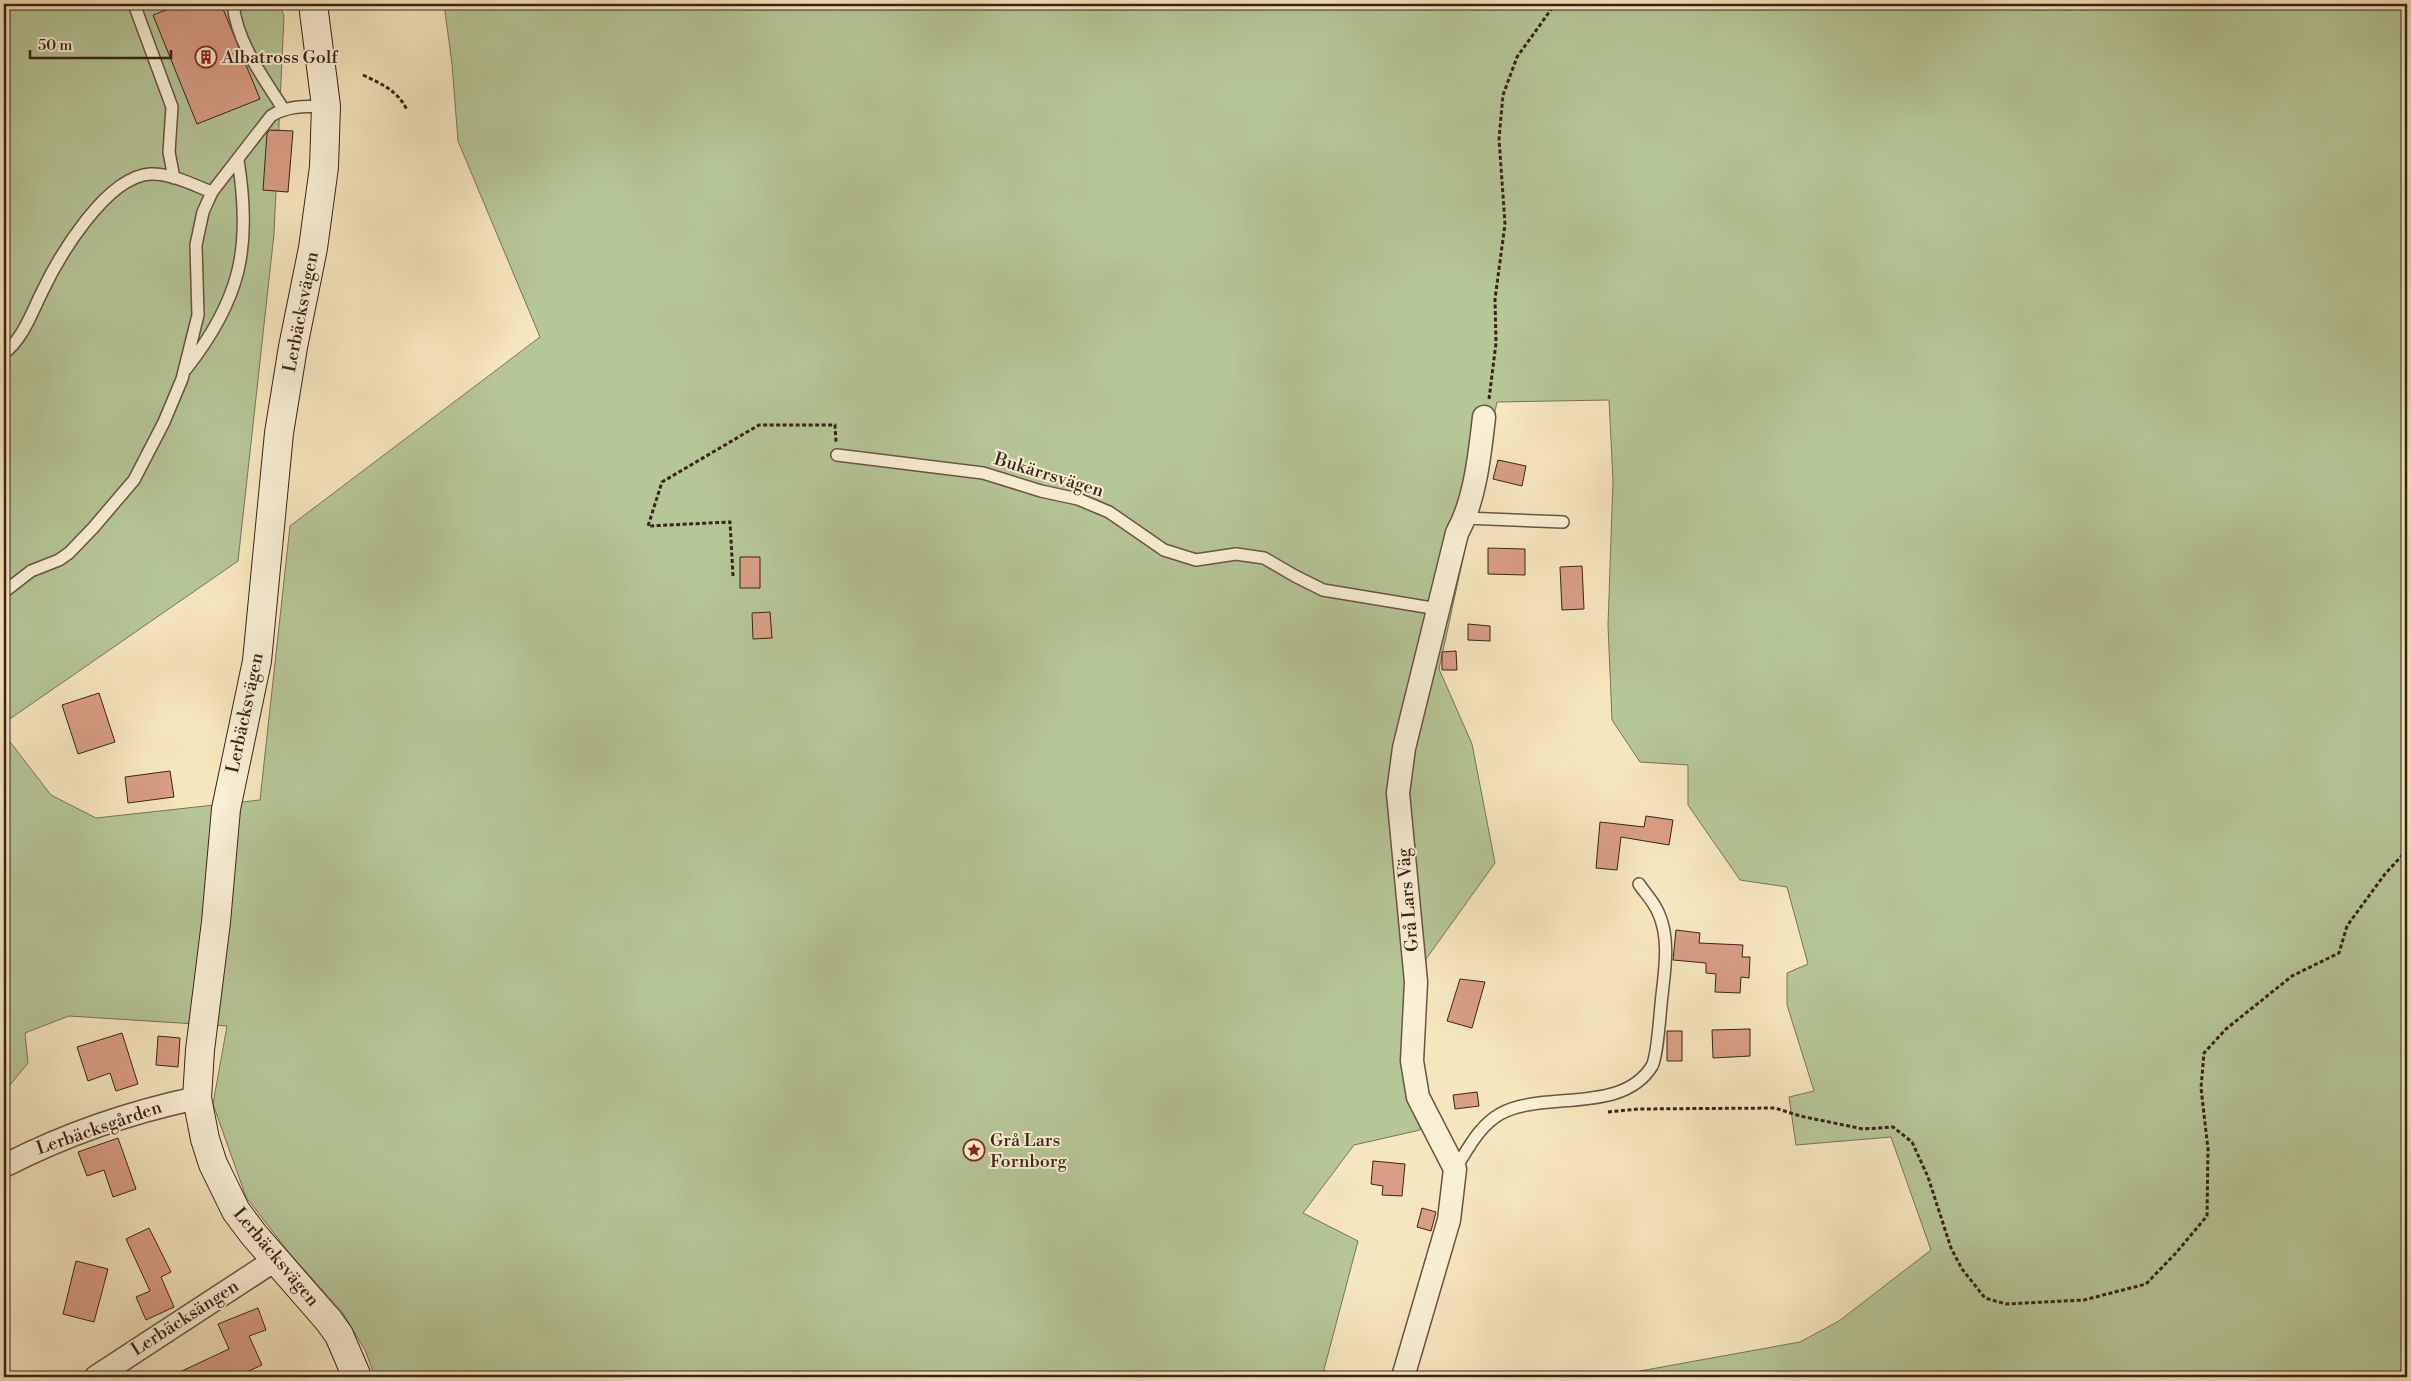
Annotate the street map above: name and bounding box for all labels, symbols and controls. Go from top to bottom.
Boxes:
scale bar [30,28,171,60]
text: 50 m [38,36,72,55]
building icon: Albatross Golf [194,45,218,69]
place label: Albatross Golf [221,46,339,69]
street label: Lerbäcksvägen [278,249,324,374]
street label: Bukärrsvägen [991,447,1107,503]
street label: Lerbäcksvägen [221,650,269,775]
street label: Grå Lars Väg [1392,847,1424,953]
street label: Lerbäcksgården [33,1096,165,1160]
place label: Grå Lars Fornborg [990,1129,1067,1173]
place icon: Grå Lars Fornborg [962,1138,986,1162]
street label: Lerbäcksvägen [228,1203,324,1311]
street label: Lerbäcksängen [127,1274,243,1361]

